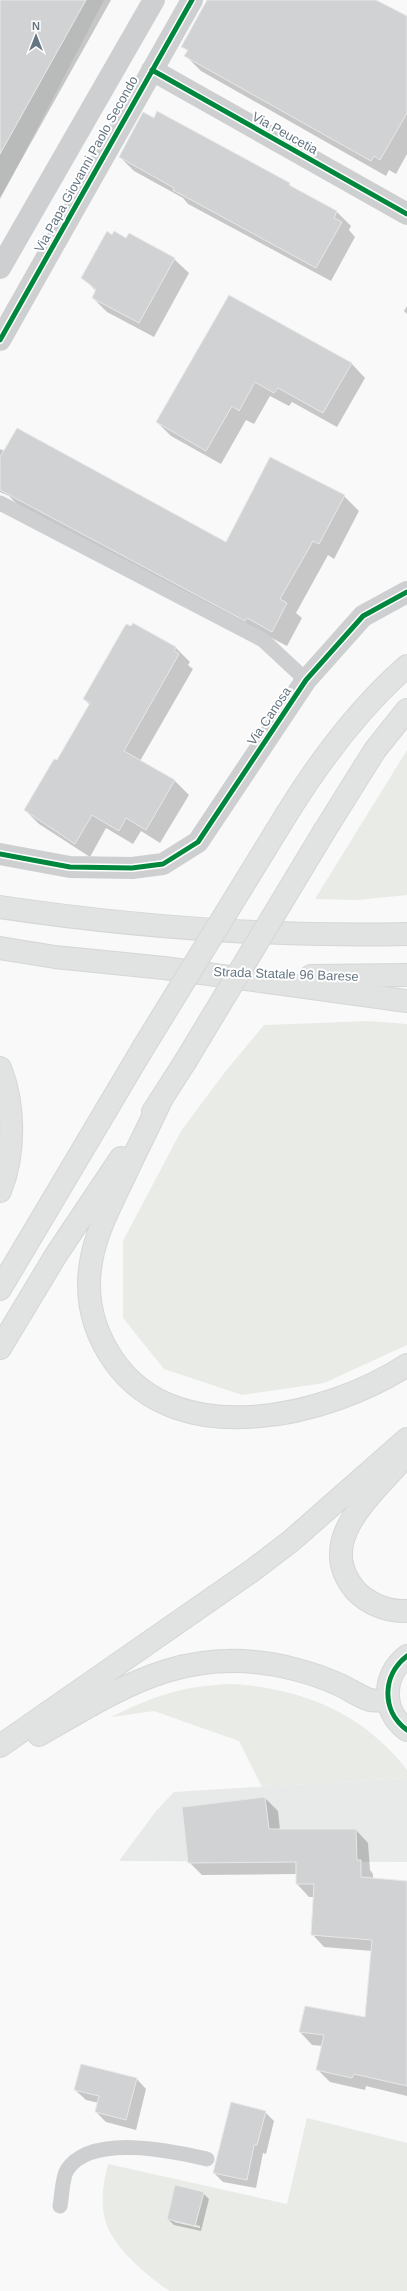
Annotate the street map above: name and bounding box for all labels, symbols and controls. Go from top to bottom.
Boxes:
north arrow [16,16,56,56]
text: N [32,20,40,32]
street label: Via Papa Giovanni Paolo Secondo [31,73,141,255]
street label: Via Peucetia [250,109,321,158]
street label: Via Canosa [244,683,294,748]
street label: Strada Statale 96 Barese [213,964,359,984]

